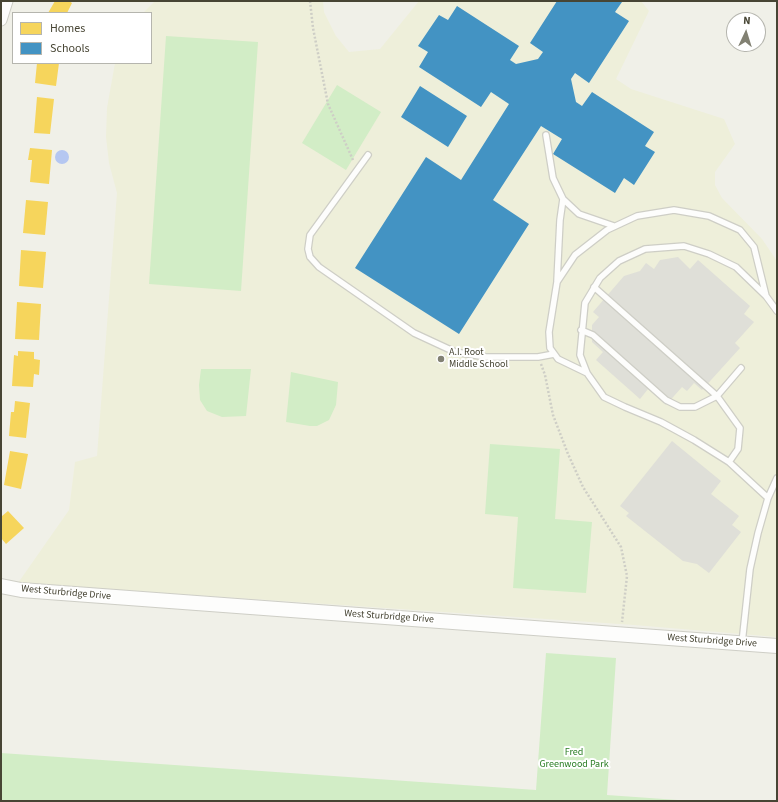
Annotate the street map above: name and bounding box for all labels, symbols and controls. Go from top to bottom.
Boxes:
legend [12,12,152,64]
north arrow [726,12,766,52]
text: N [743,13,751,28]
text: Homes [50,20,85,37]
text: Schools [50,40,90,57]
place label: A.I. Root Middle School [449,347,508,370]
marker: A.I. Root Middle School [436,354,446,364]
street label: West Sturbridge Drive [21,583,111,603]
street label: West Sturbridge Drive [344,608,434,626]
street label: West Sturbridge Drive [667,632,757,650]
park label: Fred Greenwood Park [539,747,609,770]

